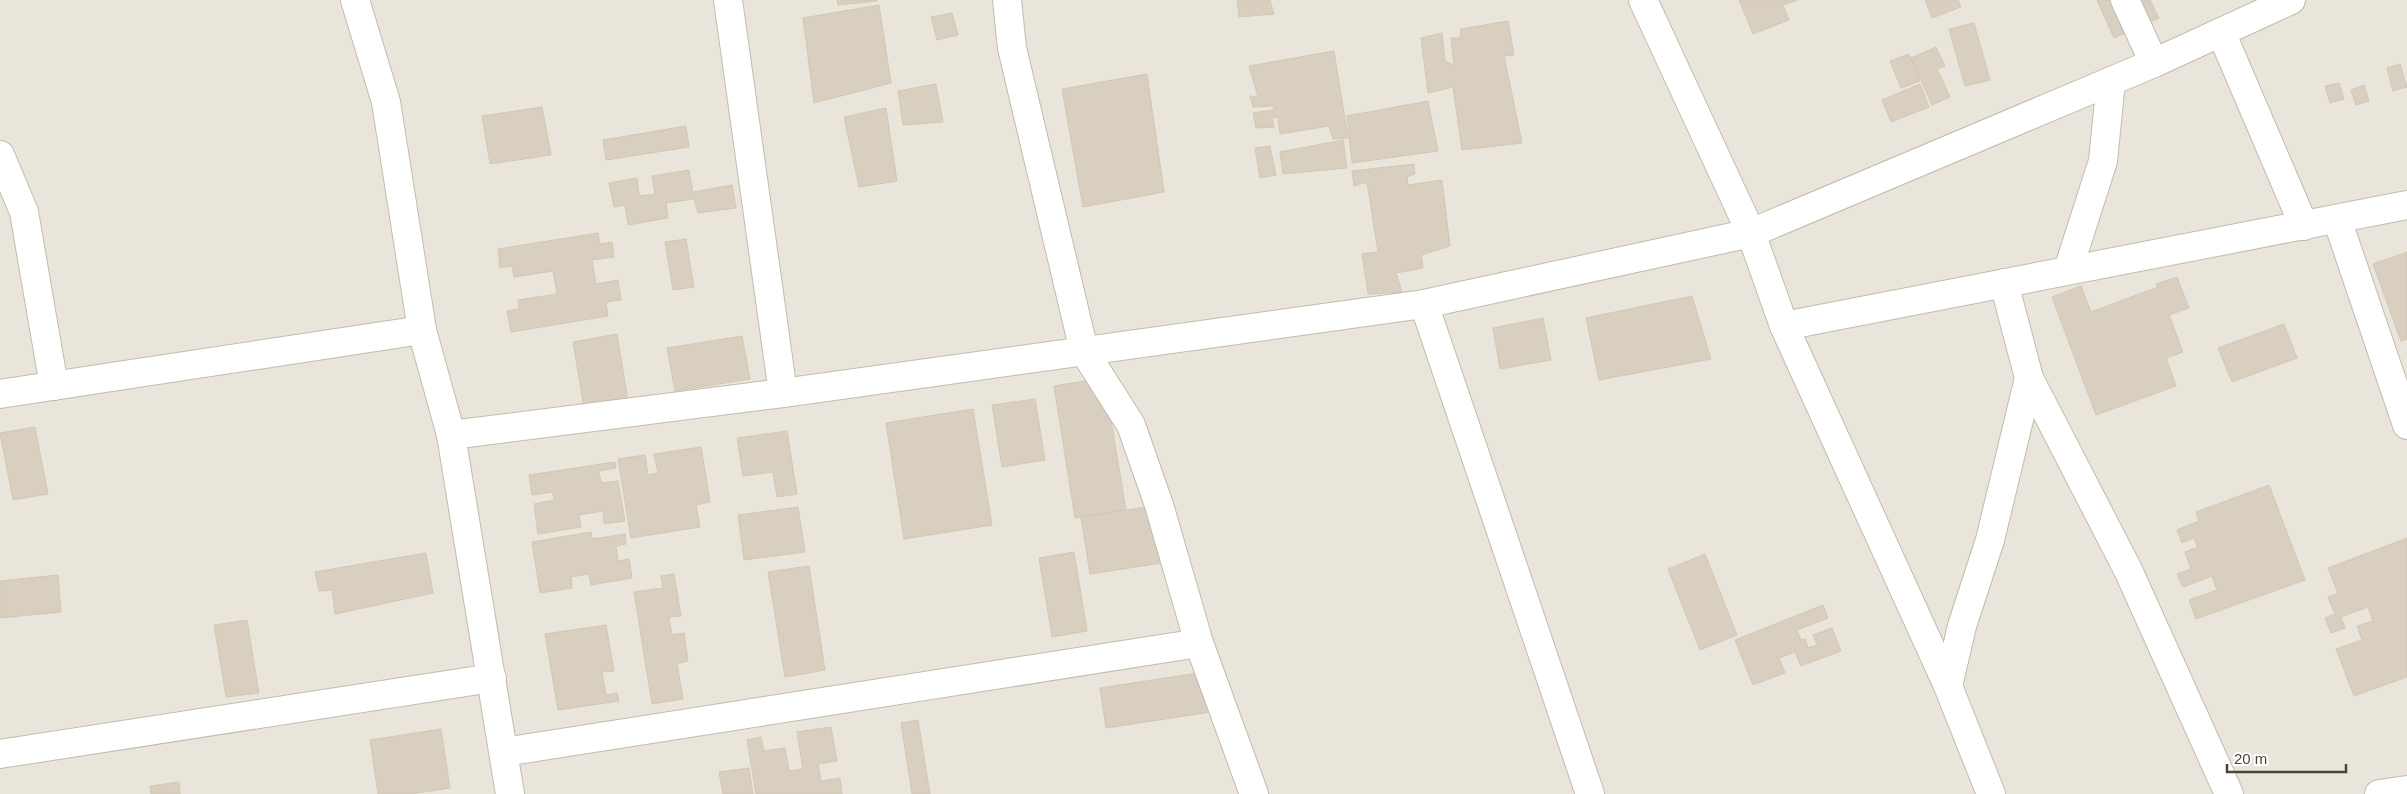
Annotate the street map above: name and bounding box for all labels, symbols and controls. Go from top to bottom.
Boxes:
scale bar [2227,742,2346,774]
text: 20 m [2234,750,2267,767]

